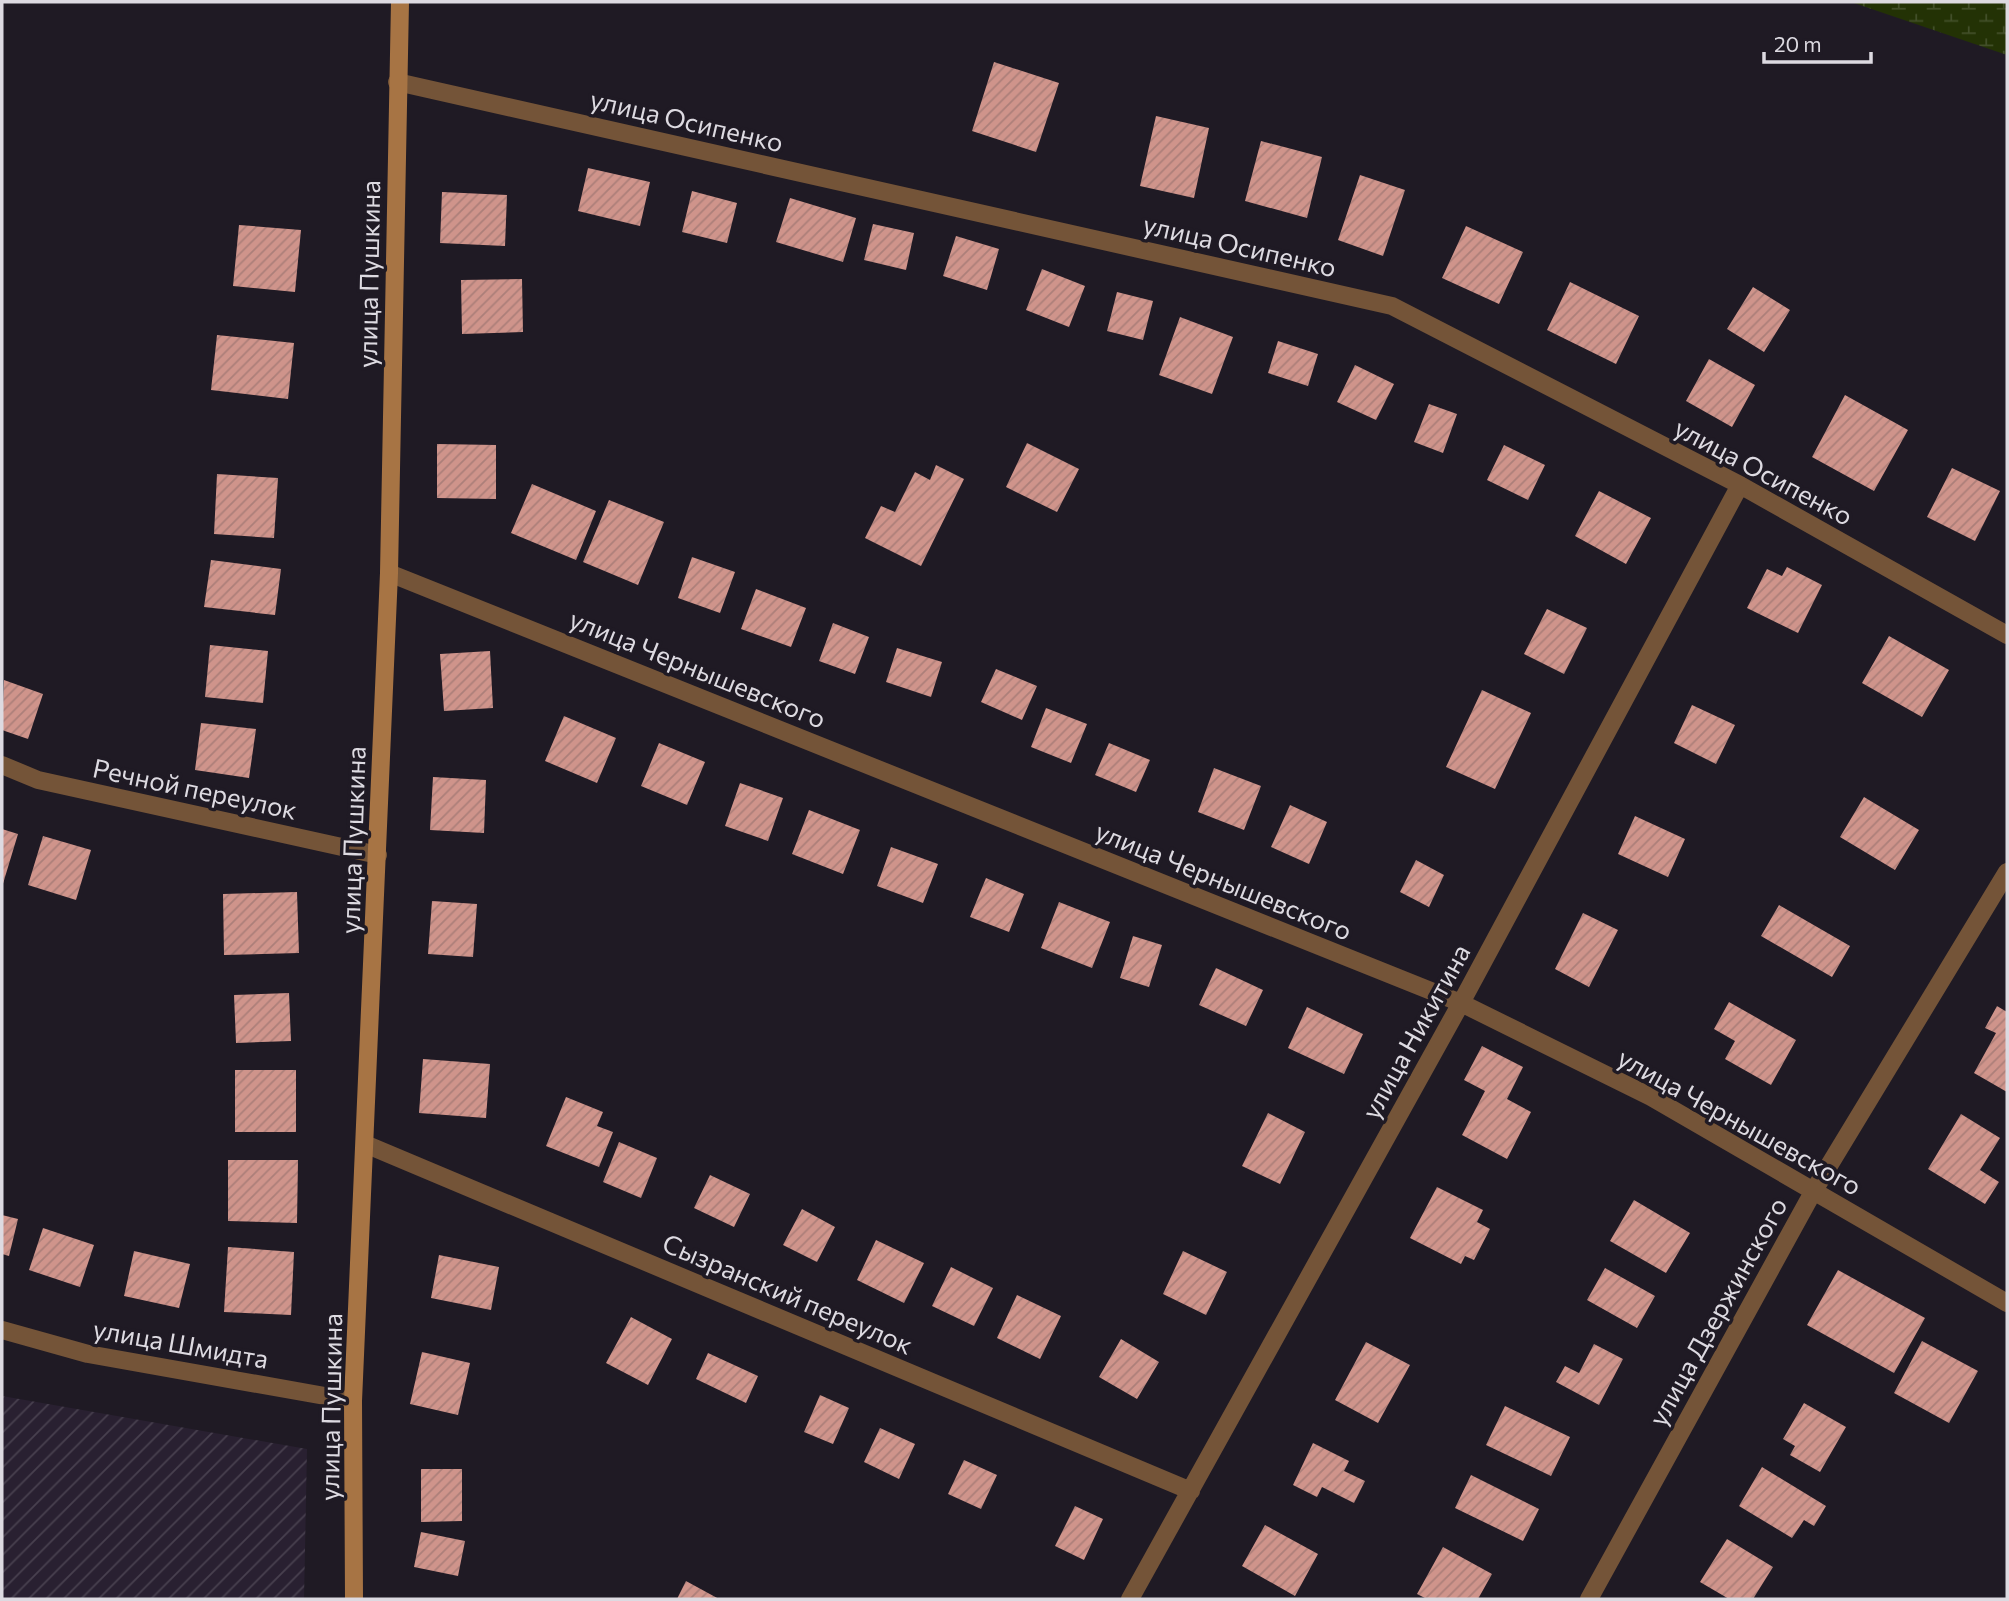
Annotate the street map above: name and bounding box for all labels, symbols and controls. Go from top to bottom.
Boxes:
scale bar [1764,21,1871,65]
text: 20 m [1774,31,1822,56]
street label: улица Осипенко [587,83,787,157]
street label: улица Пушкина [351,180,385,368]
street label: улица Осипенко [1140,208,1340,282]
street label: улица Осипенко [1670,411,1858,531]
street label: улица Чернышевского [565,602,831,734]
street label: улица Пушкина [333,746,371,934]
street label: Речной переулок [90,751,300,825]
street label: улица Чернышевского [1091,814,1357,946]
street label: улица Никитина [1354,938,1476,1124]
street label: улица Чернышевского [1613,1041,1867,1201]
street label: улица Дзержинского [1641,1191,1793,1431]
street label: Сызранский переулок [658,1226,918,1360]
street label: улица Шмидта [91,1312,271,1374]
street label: улица Пушкина [313,1313,347,1501]

